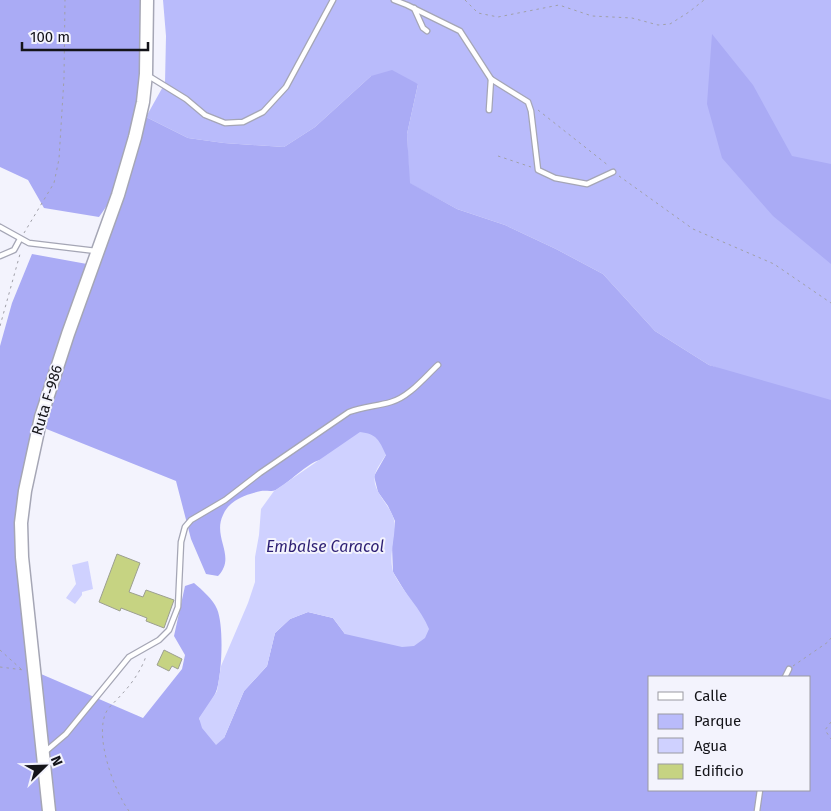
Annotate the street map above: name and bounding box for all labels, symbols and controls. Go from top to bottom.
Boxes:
scale bar [22,20,149,52]
text: 100 m [30,28,70,46]
street label: Ruta F-986 [28,363,66,437]
water label: Embalse Caracol [266,537,384,556]
legend [648,676,811,791]
text: Calle [694,687,727,705]
text: Parque [694,712,741,730]
text: Agua [694,737,727,755]
north arrow [20,741,70,791]
text: N [47,754,66,769]
text: Edificio [694,762,744,780]

